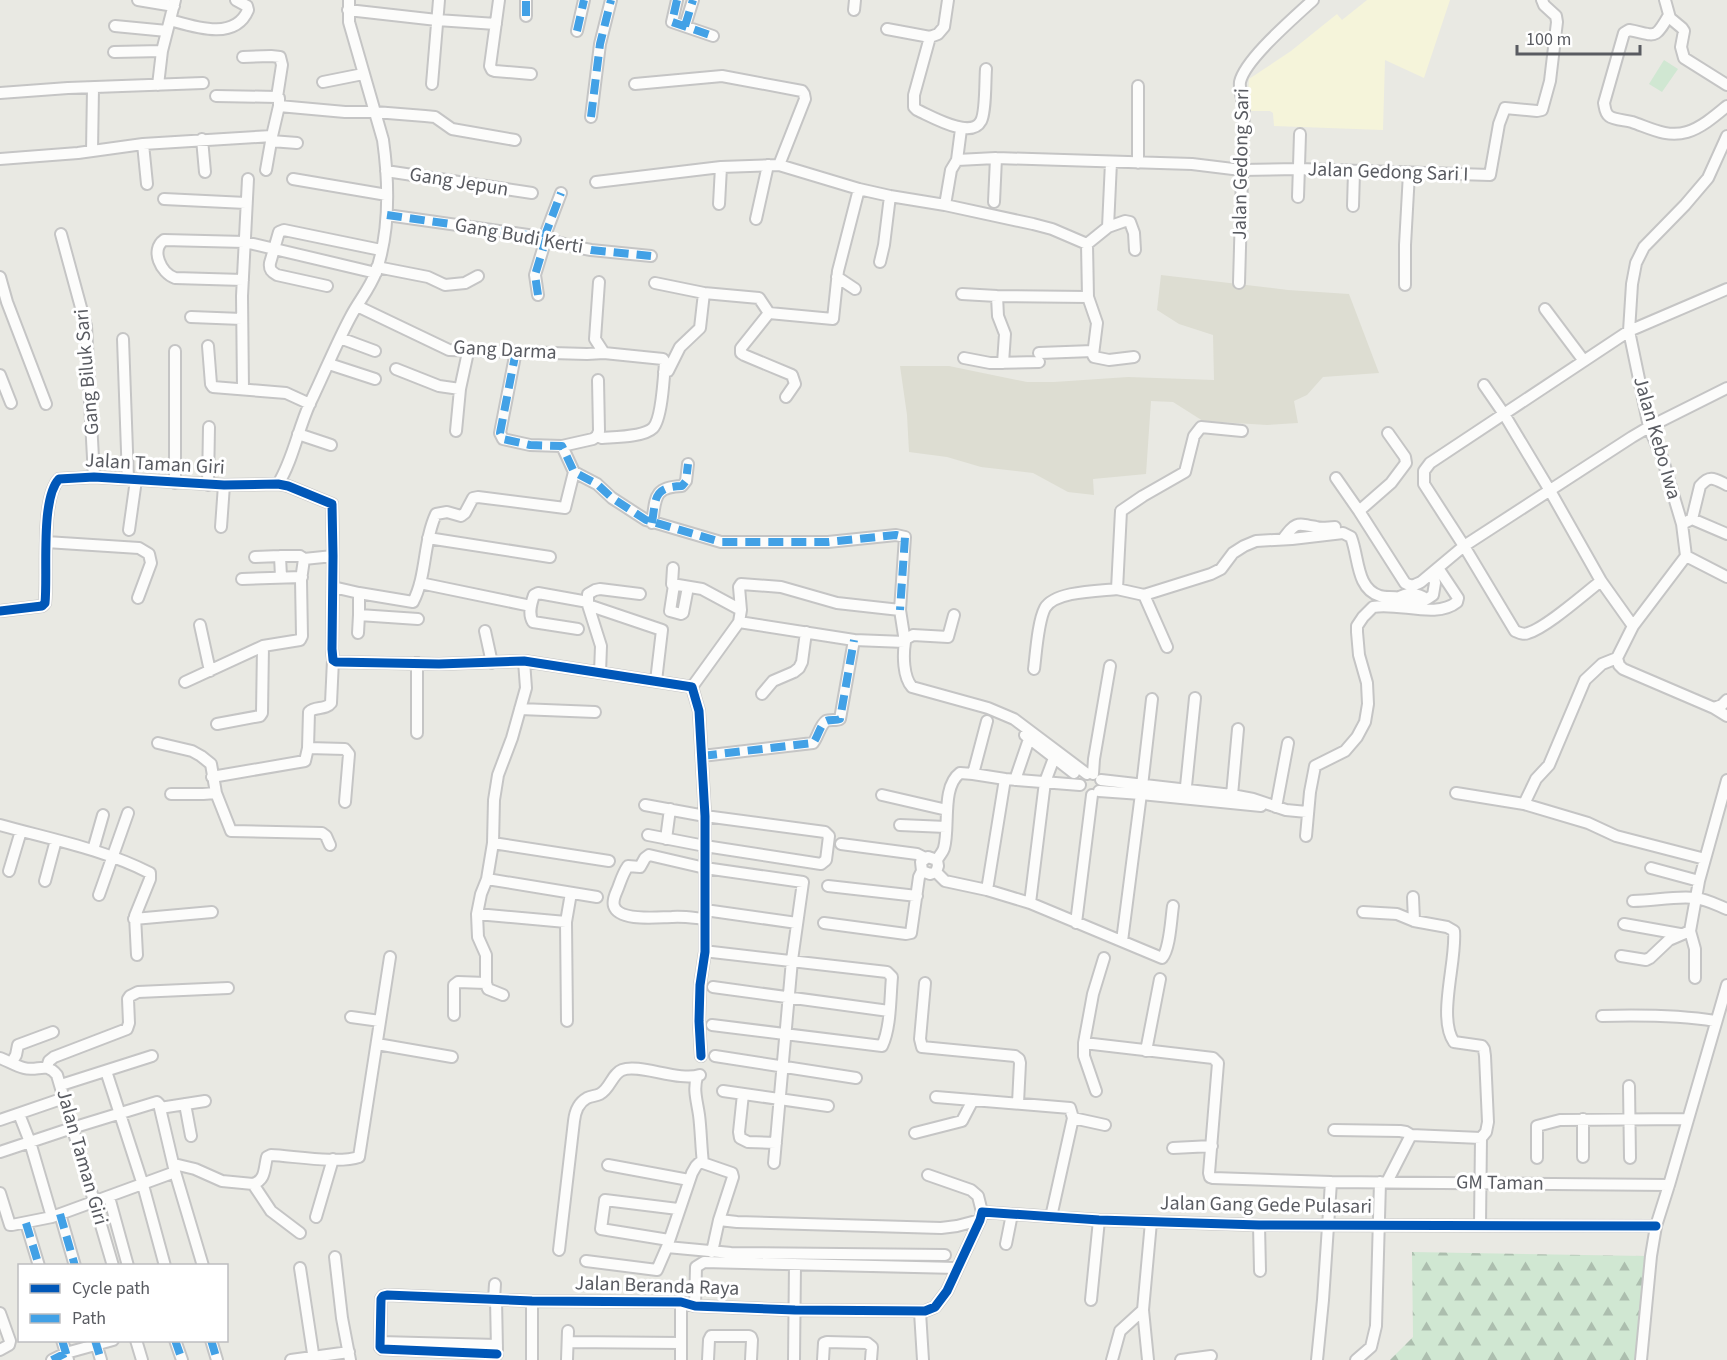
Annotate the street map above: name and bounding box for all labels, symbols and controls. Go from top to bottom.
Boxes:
scale bar [1517,18,1640,56]
text: 100 m [1526,27,1571,52]
street label: Jalan Gedong Sari [1226,88,1256,240]
street label: Jalan Gedong Sari I [1307,155,1469,189]
street label: Gang Jepun [407,160,511,204]
street label: Gang Budi Kerti [453,211,585,261]
street label: Gang Biluk Sari [68,308,106,436]
street label: Gang Darma [453,333,557,367]
street label: Jalan Kebo Iwa [1626,373,1688,503]
street label: Jalan Taman Giri [84,446,226,482]
street label: Jalan Taman Giri [49,1086,115,1228]
street label: GM Taman [1456,1168,1544,1198]
street label: Jalan Gang Gede Pulasari [1160,1189,1372,1221]
legend [18,1264,228,1342]
street label: Jalan Beranda Raya [574,1269,740,1303]
text: Cycle path [72,1276,150,1301]
text: Path [72,1306,106,1331]

